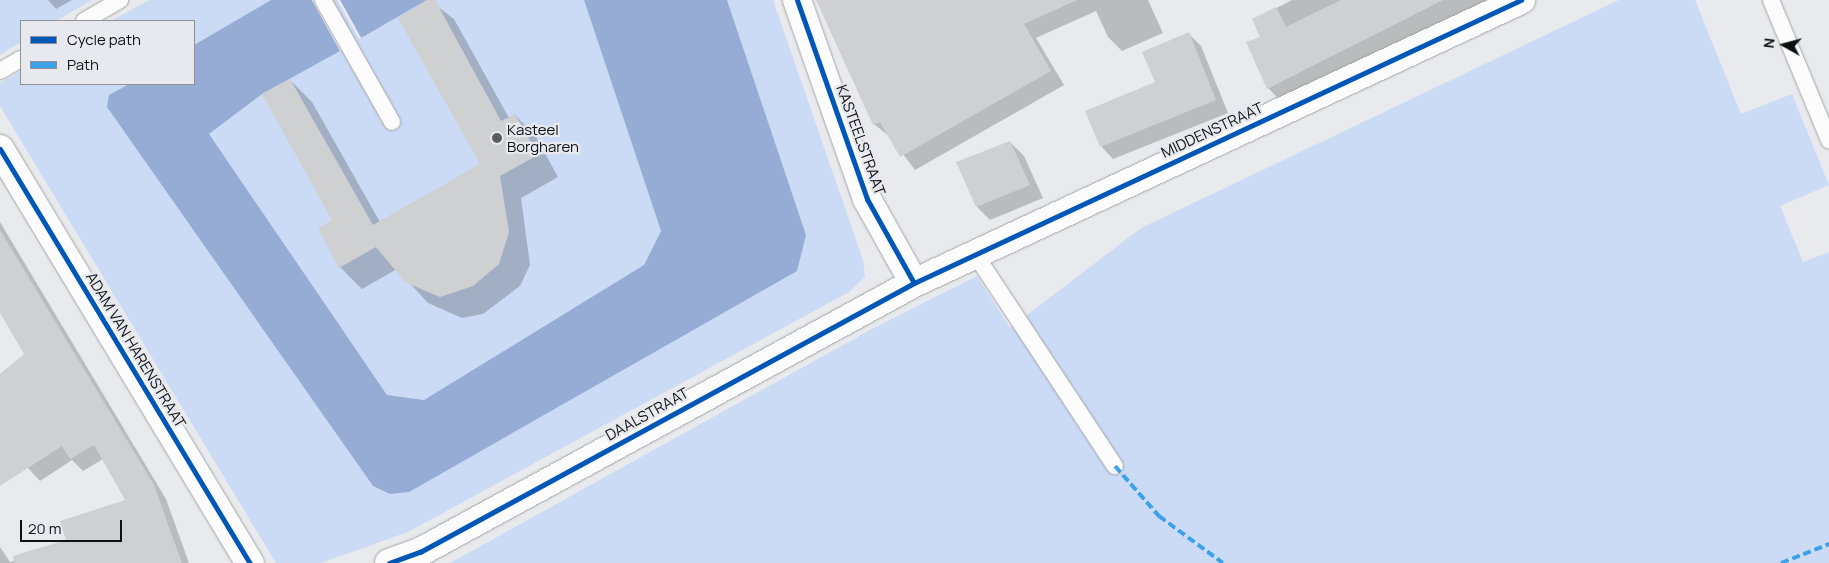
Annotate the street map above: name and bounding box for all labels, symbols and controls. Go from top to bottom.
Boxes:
legend [20,20,195,85]
north arrow [1759,20,1809,70]
text: Cycle path [67,29,141,50]
text: N [1759,37,1779,49]
text: Path [67,54,99,75]
street label: KASTEELSTRAAT [833,82,889,198]
street label: MIDDENSTRAAT [1158,99,1266,161]
place label: Kasteel Borgharen [507,120,579,155]
marker: Kasteel Borgharen [491,132,503,144]
street label: ADAM VAN HARENSTRAAT [82,269,190,431]
street label: DAALSTRAAT [602,384,692,444]
scale bar [22,510,125,542]
text: 20 m [28,518,61,539]

